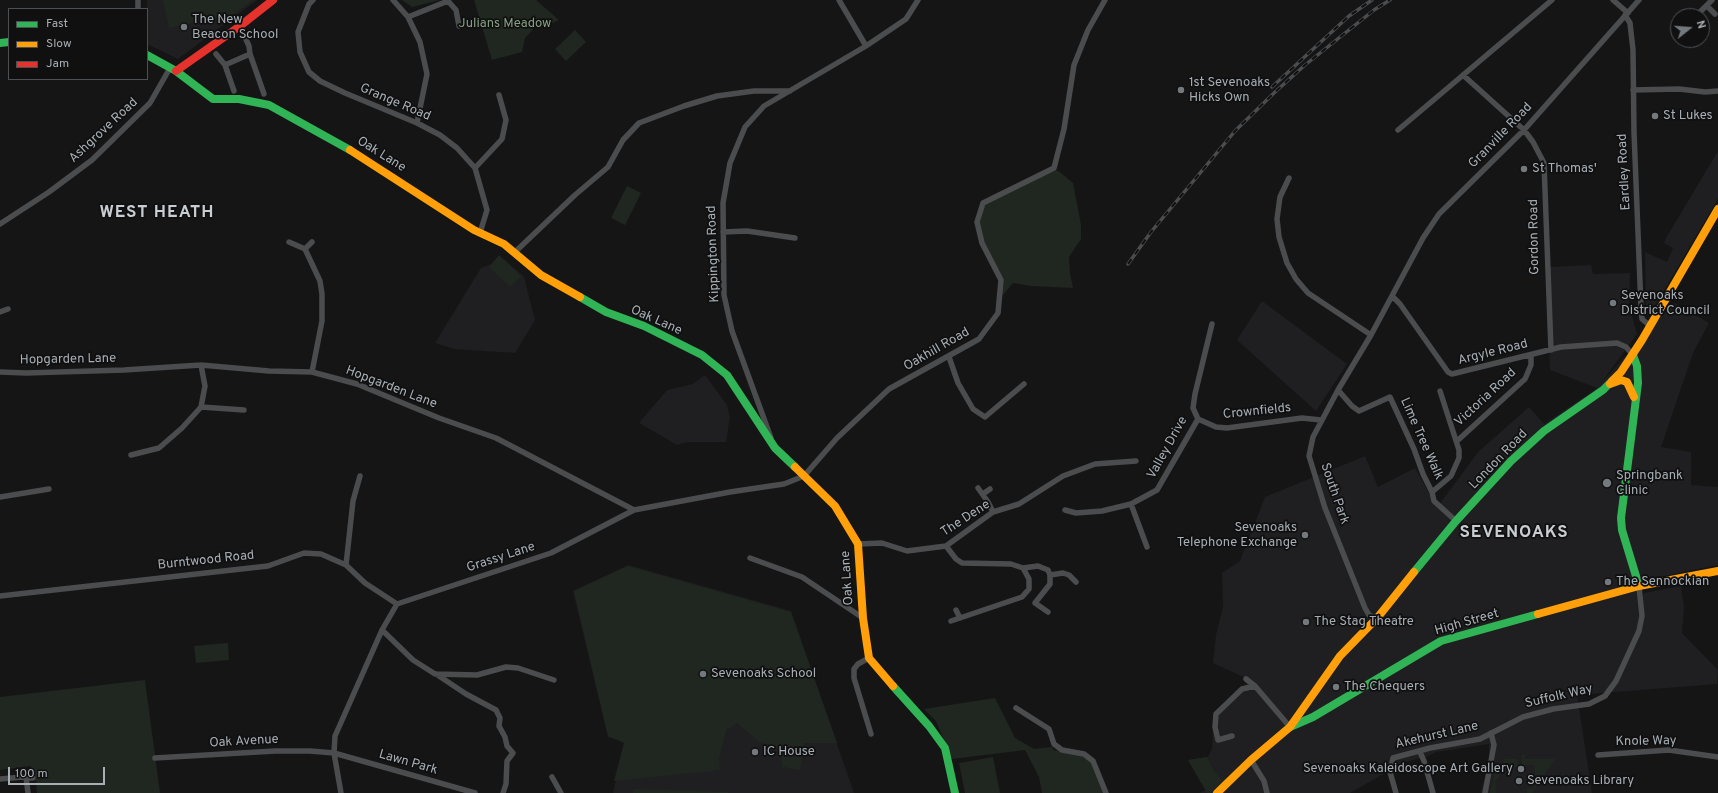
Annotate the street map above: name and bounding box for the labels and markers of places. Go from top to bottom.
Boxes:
place label: The New Beacon School [192,12,278,43]
marker: The New Beacon School [179,22,189,32]
place label: 1st Sevenoaks Hicks Own [1189,75,1270,106]
marker: 1st Sevenoaks Hicks Own [1176,85,1186,95]
place label: St Lukes [1663,108,1713,124]
marker: St Lukes [1650,111,1660,121]
place label: St Thomas' [1532,161,1597,177]
marker: St Thomas' [1519,164,1529,174]
place label: Sevenoaks District Council [1621,288,1710,319]
marker: Sevenoaks District Council [1608,298,1618,308]
place label: Springbank Clinic [1616,468,1683,499]
marker: Springbank Clinic [1601,477,1613,489]
place label: Sevenoaks Telephone Exchange [1177,520,1297,551]
marker: Sevenoaks Telephone Exchange [1300,530,1310,540]
place label: The Sennockian [1616,574,1709,590]
marker: The Sennockian [1603,577,1613,587]
place label: The Stag Theatre [1314,614,1414,630]
marker: The Stag Theatre [1301,617,1311,627]
place label: Sevenoaks School [711,666,816,682]
marker: Sevenoaks School [698,669,708,679]
place label: The Chequers [1344,679,1425,695]
marker: The Chequers [1331,682,1341,692]
place label: IC House [763,744,815,760]
marker: IC House [750,747,760,757]
place label: Sevenoaks Kaleidoscope Art Gallery [1303,761,1513,777]
marker: Sevenoaks Kaleidoscope Art Gallery [1516,764,1526,774]
place label: Sevenoaks Library [1527,773,1634,789]
marker: Sevenoaks Library [1514,776,1524,786]

